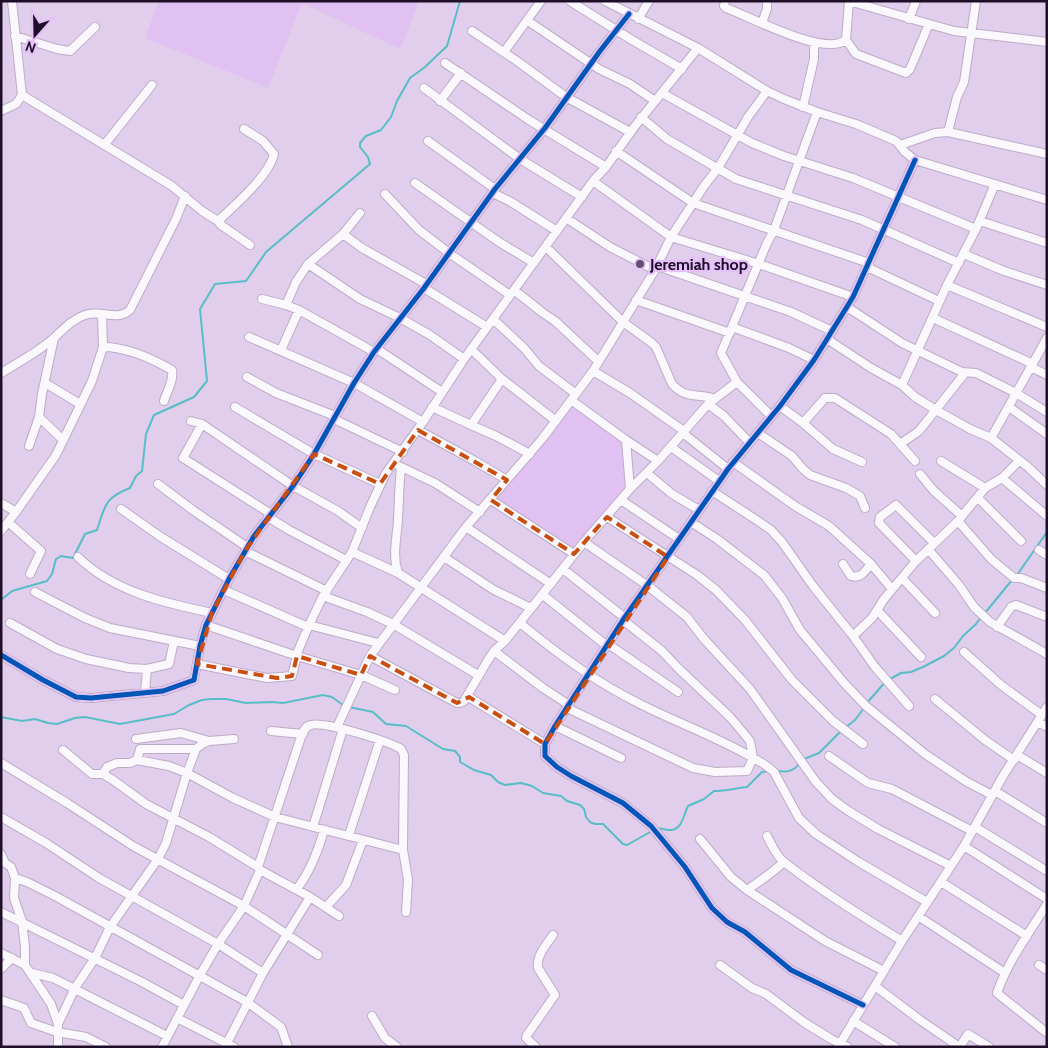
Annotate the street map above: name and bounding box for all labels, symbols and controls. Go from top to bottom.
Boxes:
north arrow [10,10,60,60]
text: N [23,37,38,57]
place label: Jeremiah shop [649,255,748,274]
marker: Jeremiah shop [634,258,646,270]

